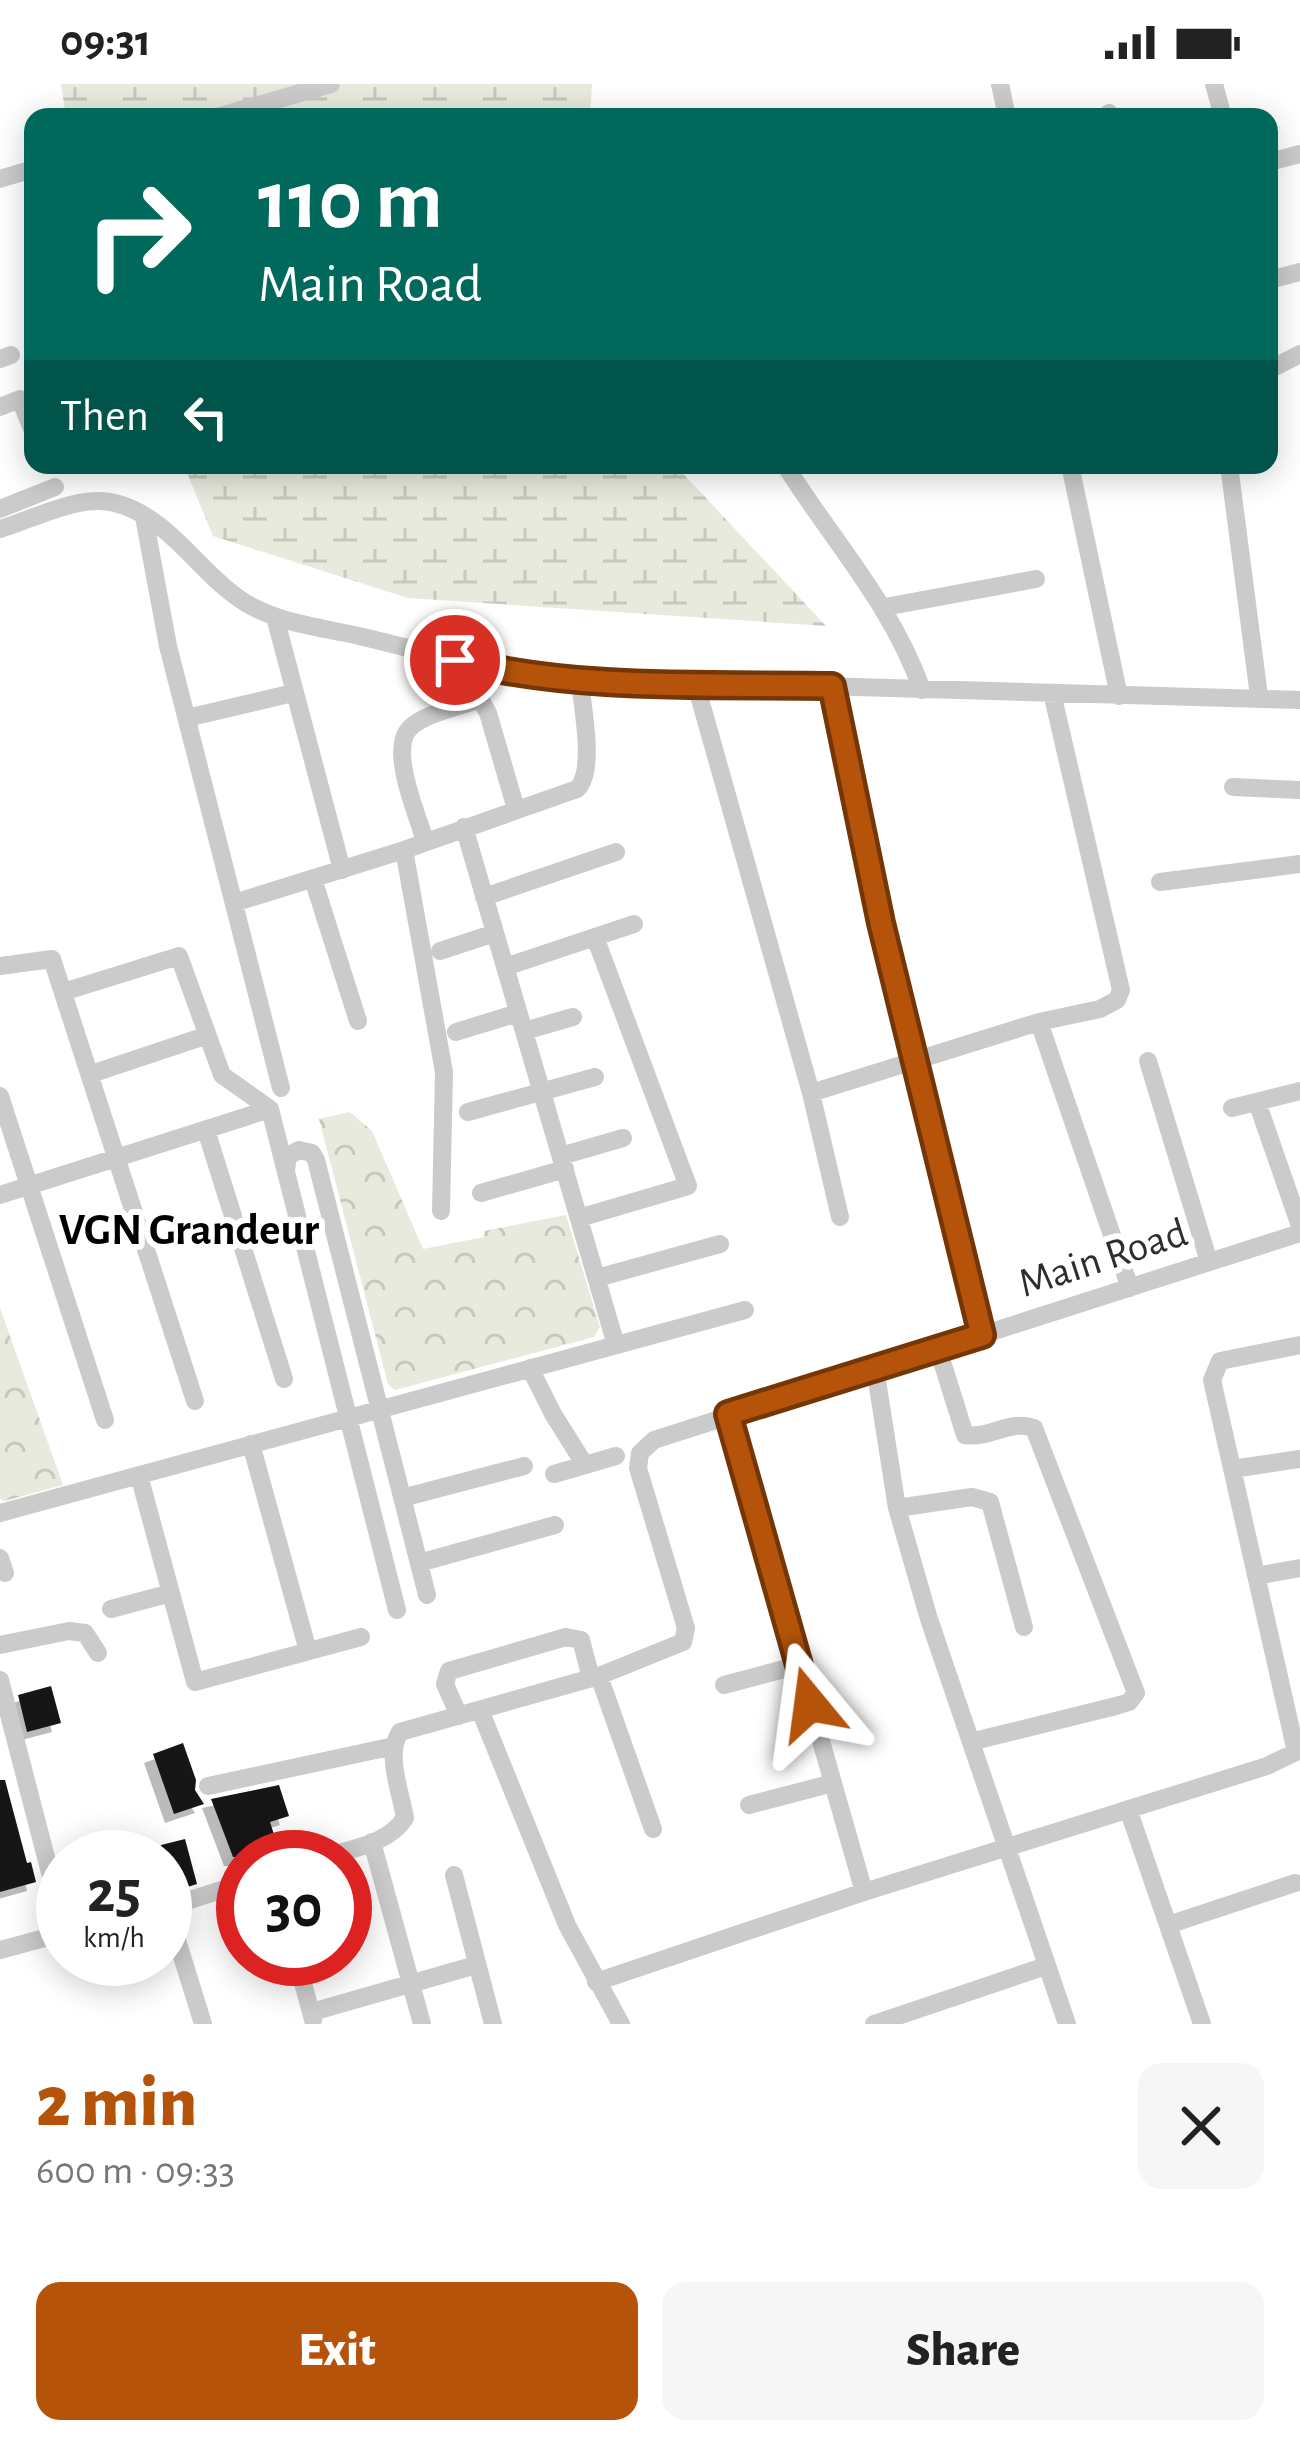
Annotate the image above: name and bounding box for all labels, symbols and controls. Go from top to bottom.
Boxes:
text: 09:31 [60,19,151,64]
icon: right [60,156,216,312]
text: 110 m [258,160,443,244]
text: Main Road [258,258,482,312]
icon: left [173,384,239,450]
text: Then [60,394,149,439]
pin [404,609,506,711]
icon: arrive [422,627,488,693]
district label: VGN Grandeur [59,1208,320,1253]
street label: Main Road [1014,1211,1192,1305]
position arrow [747,1641,873,1767]
speed limit sign: 30 [216,1830,372,1986]
text: 25 [87,1863,141,1923]
text: km/h [83,1923,145,1953]
button: close [1138,2063,1264,2189]
text: 2 min [36,2067,197,2139]
text: 600 m · 09:33 [36,2152,235,2191]
button: Exit [36,2282,638,2420]
button: Share [662,2282,1264,2420]

